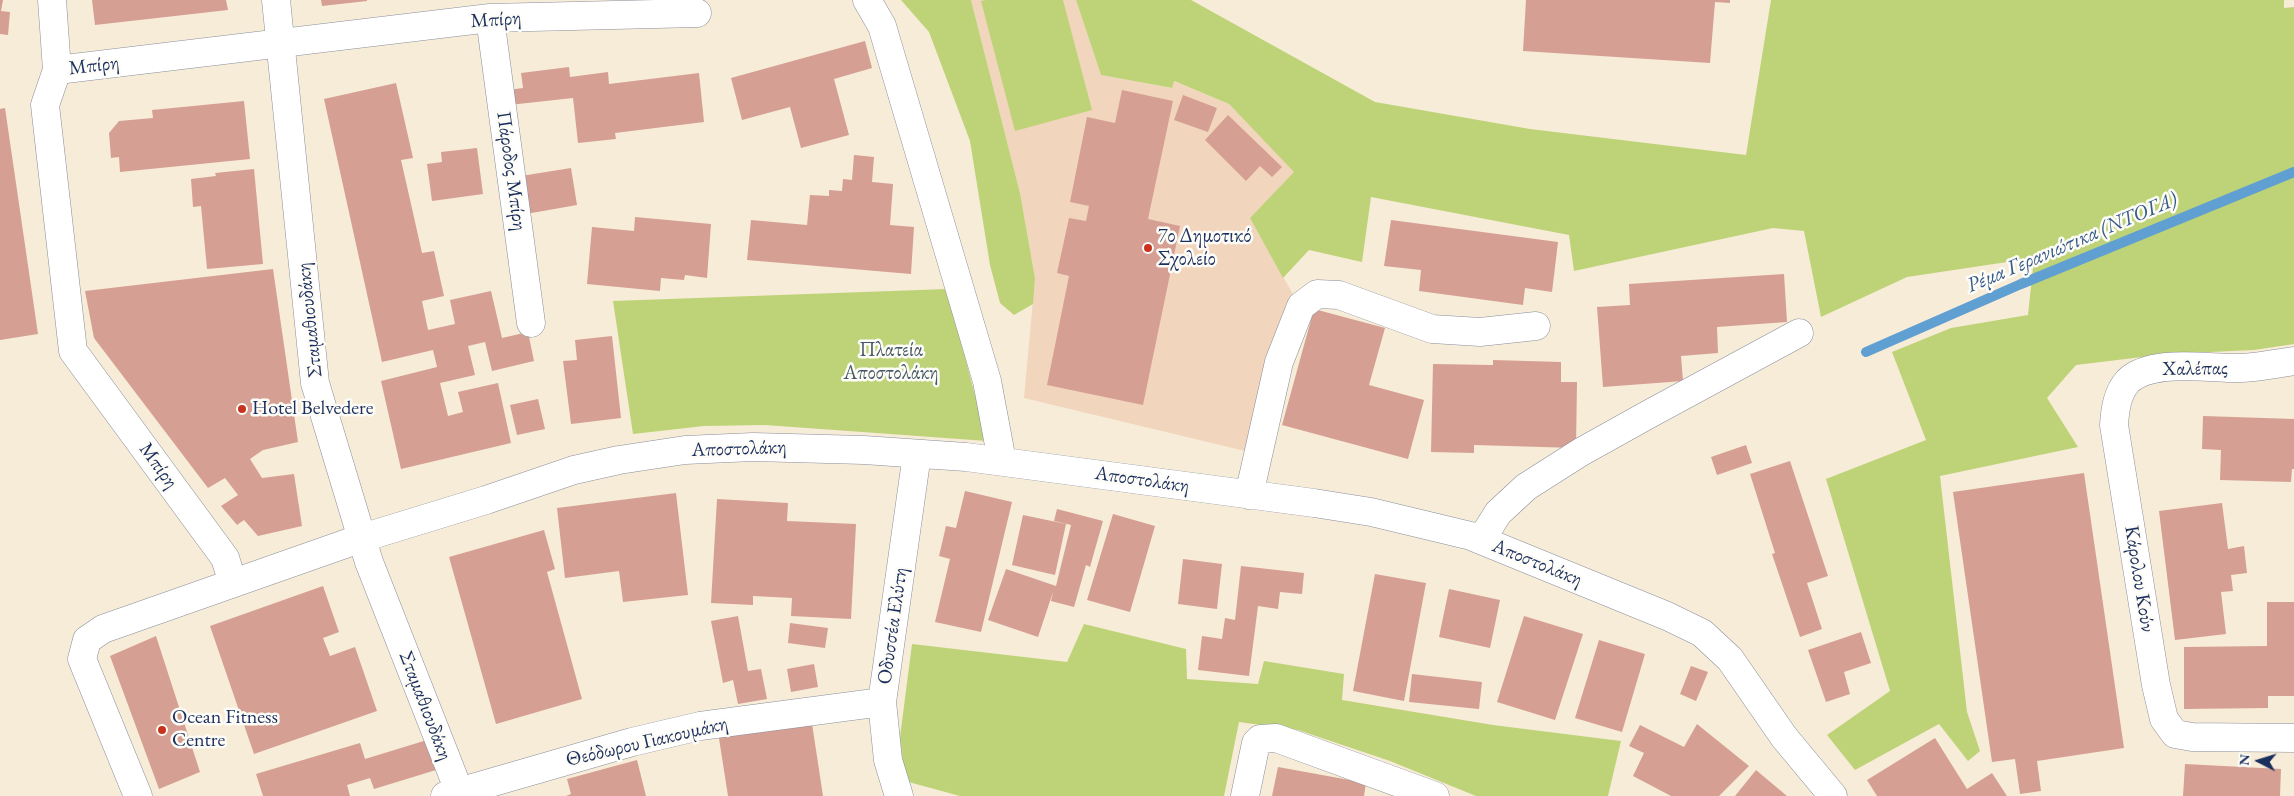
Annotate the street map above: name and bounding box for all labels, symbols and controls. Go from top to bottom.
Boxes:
street label: Μπίρη [470,6,522,34]
street label: Μπίρη [67,51,121,81]
street label: Πάροδος Μπίρη [491,110,531,232]
water label: Ρέμα Γερανιώτικα (ΝΤΟΓΑ) [1963,187,2181,299]
place label: 7ο Δημοτικό Σχολείο [1158,225,1251,272]
marker: 7ο Δημοτικό Σχολείο [1142,242,1154,254]
street label: Σταμαθιουδάκη [292,262,328,378]
park label: Πλατεία Αποστολάκη [844,339,938,386]
street label: Χαλέπας [2162,356,2228,382]
place label: Hotel Belvedere [252,397,374,421]
marker: Hotel Belvedere [236,403,248,415]
street label: Αποστολάκη [691,435,787,463]
street label: Μπίρη [133,438,183,494]
street label: Αποστολάκη [1093,462,1191,498]
street label: Κάρολου Κούν [2119,524,2159,634]
street label: Αποστολάκη [1488,534,1586,592]
street label: Οδυσσέα Ελύτη [873,566,913,686]
street label: Σταμαθιουδάκη [393,648,457,764]
place label: Ocean Fitness Centre [172,706,278,753]
street label: Θεόδωρου Γιακουμάκη [564,712,730,772]
marker: Ocean Fitness Centre [156,724,168,736]
north arrow [2234,736,2284,786]
text: N [2235,753,2254,766]

